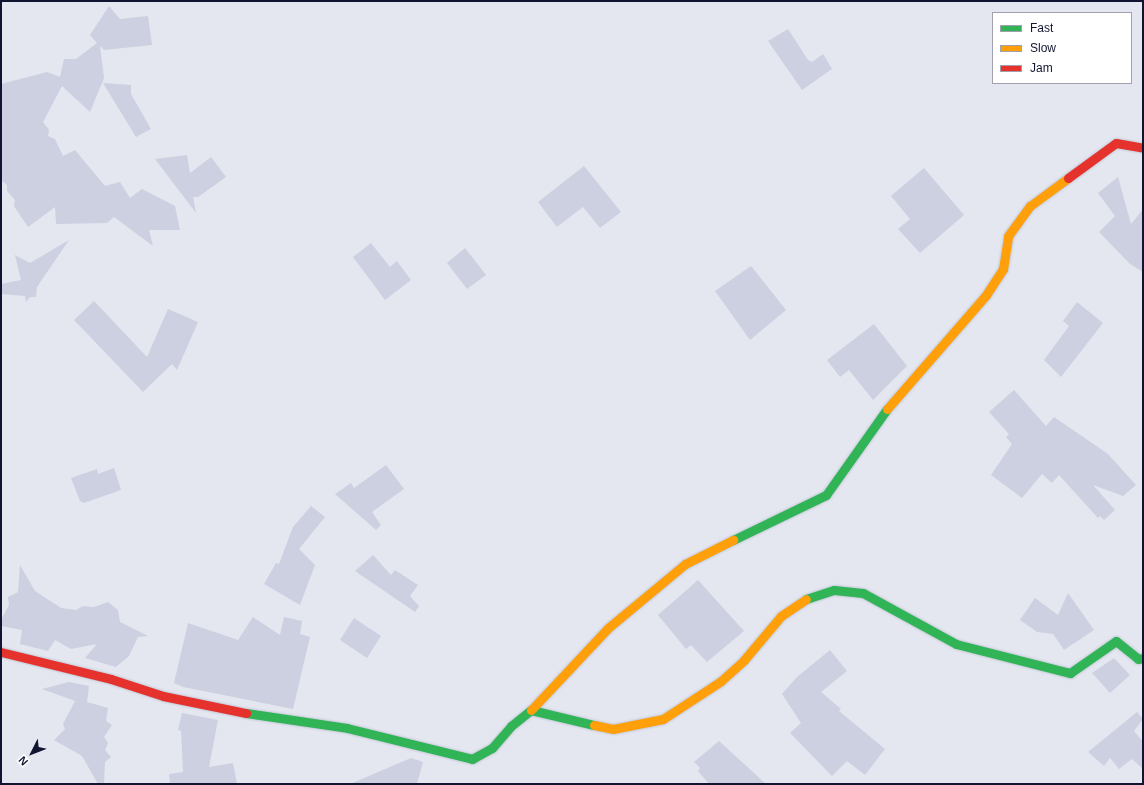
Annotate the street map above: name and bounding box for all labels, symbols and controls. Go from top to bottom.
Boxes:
legend [992,12,1132,84]
text: Fast [1030,21,1053,35]
text: Slow [1030,41,1056,55]
text: Jam [1030,61,1053,75]
north arrow [12,733,52,773]
text: N [16,754,30,768]

